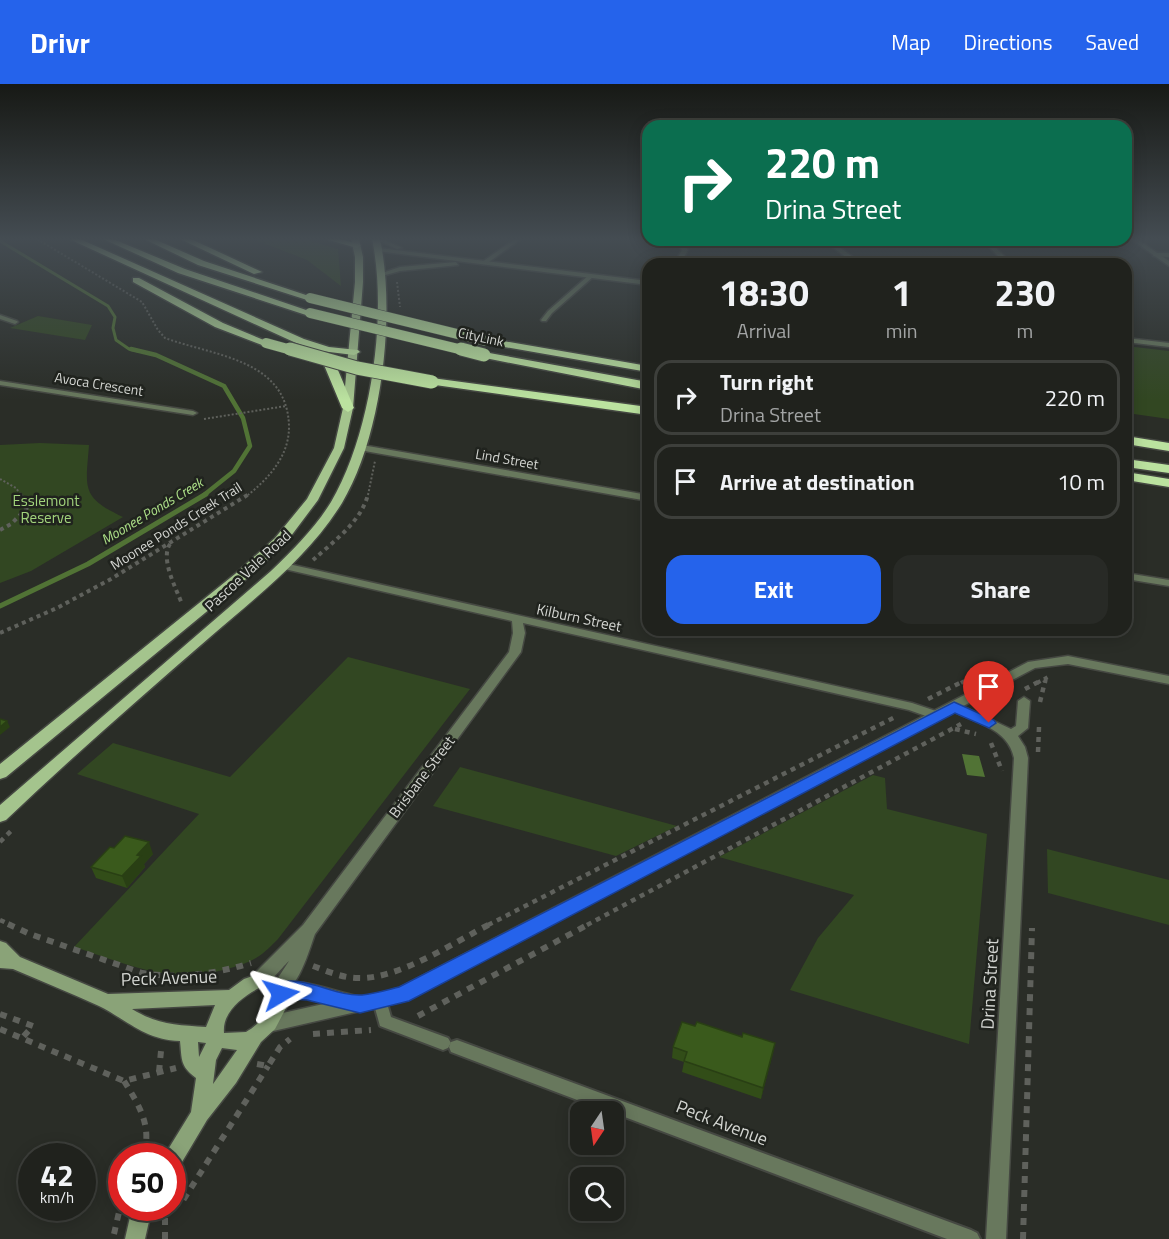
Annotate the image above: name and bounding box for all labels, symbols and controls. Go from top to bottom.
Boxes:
text: Drivr [30,21,90,64]
text: Map [891,26,931,58]
text: Directions [964,26,1053,58]
text: Saved [1086,26,1139,58]
text: 220 m [765,130,880,194]
icon: right [666,144,744,222]
text: Drina Street [765,188,901,229]
text: 18:30 [719,265,809,320]
text: 1 [892,265,912,320]
text: 230 [995,265,1055,320]
text: Arrival [737,315,791,346]
text: min [886,315,918,346]
text: m [1016,315,1033,346]
street label: CityLink [456,321,506,352]
text: Turn right [720,365,814,399]
street label: Avoca Crescent [53,366,145,401]
icon: right [669,381,702,414]
text: 220 m [1045,381,1105,415]
text: Drina Street [720,399,821,430]
street label: Lind Street [474,443,540,474]
icon: arrive [669,465,702,498]
text: Arrive at destination [720,465,915,499]
text: 10 m [1057,465,1105,499]
water label: Moonee Ponds Creek [97,471,208,549]
street label: Moonee Ponds Creek Trail [106,476,246,575]
park label: Esslemont Reserve [12,489,80,529]
street label: Pascoe Vale Road [199,524,296,617]
button: Exit [666,555,881,624]
button: Share [893,555,1108,624]
street label: Kilburn Street [534,597,624,638]
pin [963,661,1014,723]
icon: arrive [972,670,1005,703]
street label: Brisbane Street [383,730,461,823]
street label: Drina Street [974,937,1005,1030]
street label: Peck Avenue [120,962,218,993]
position arrow [249,962,313,1026]
street label: Peck Avenue [672,1093,772,1152]
north arrow [570,1101,624,1155]
map controls [570,1101,624,1221]
speed limit sign: 50 [108,1143,186,1221]
text: 42 [40,1152,74,1198]
button: search [570,1167,624,1221]
text: km/h [40,1186,74,1209]

